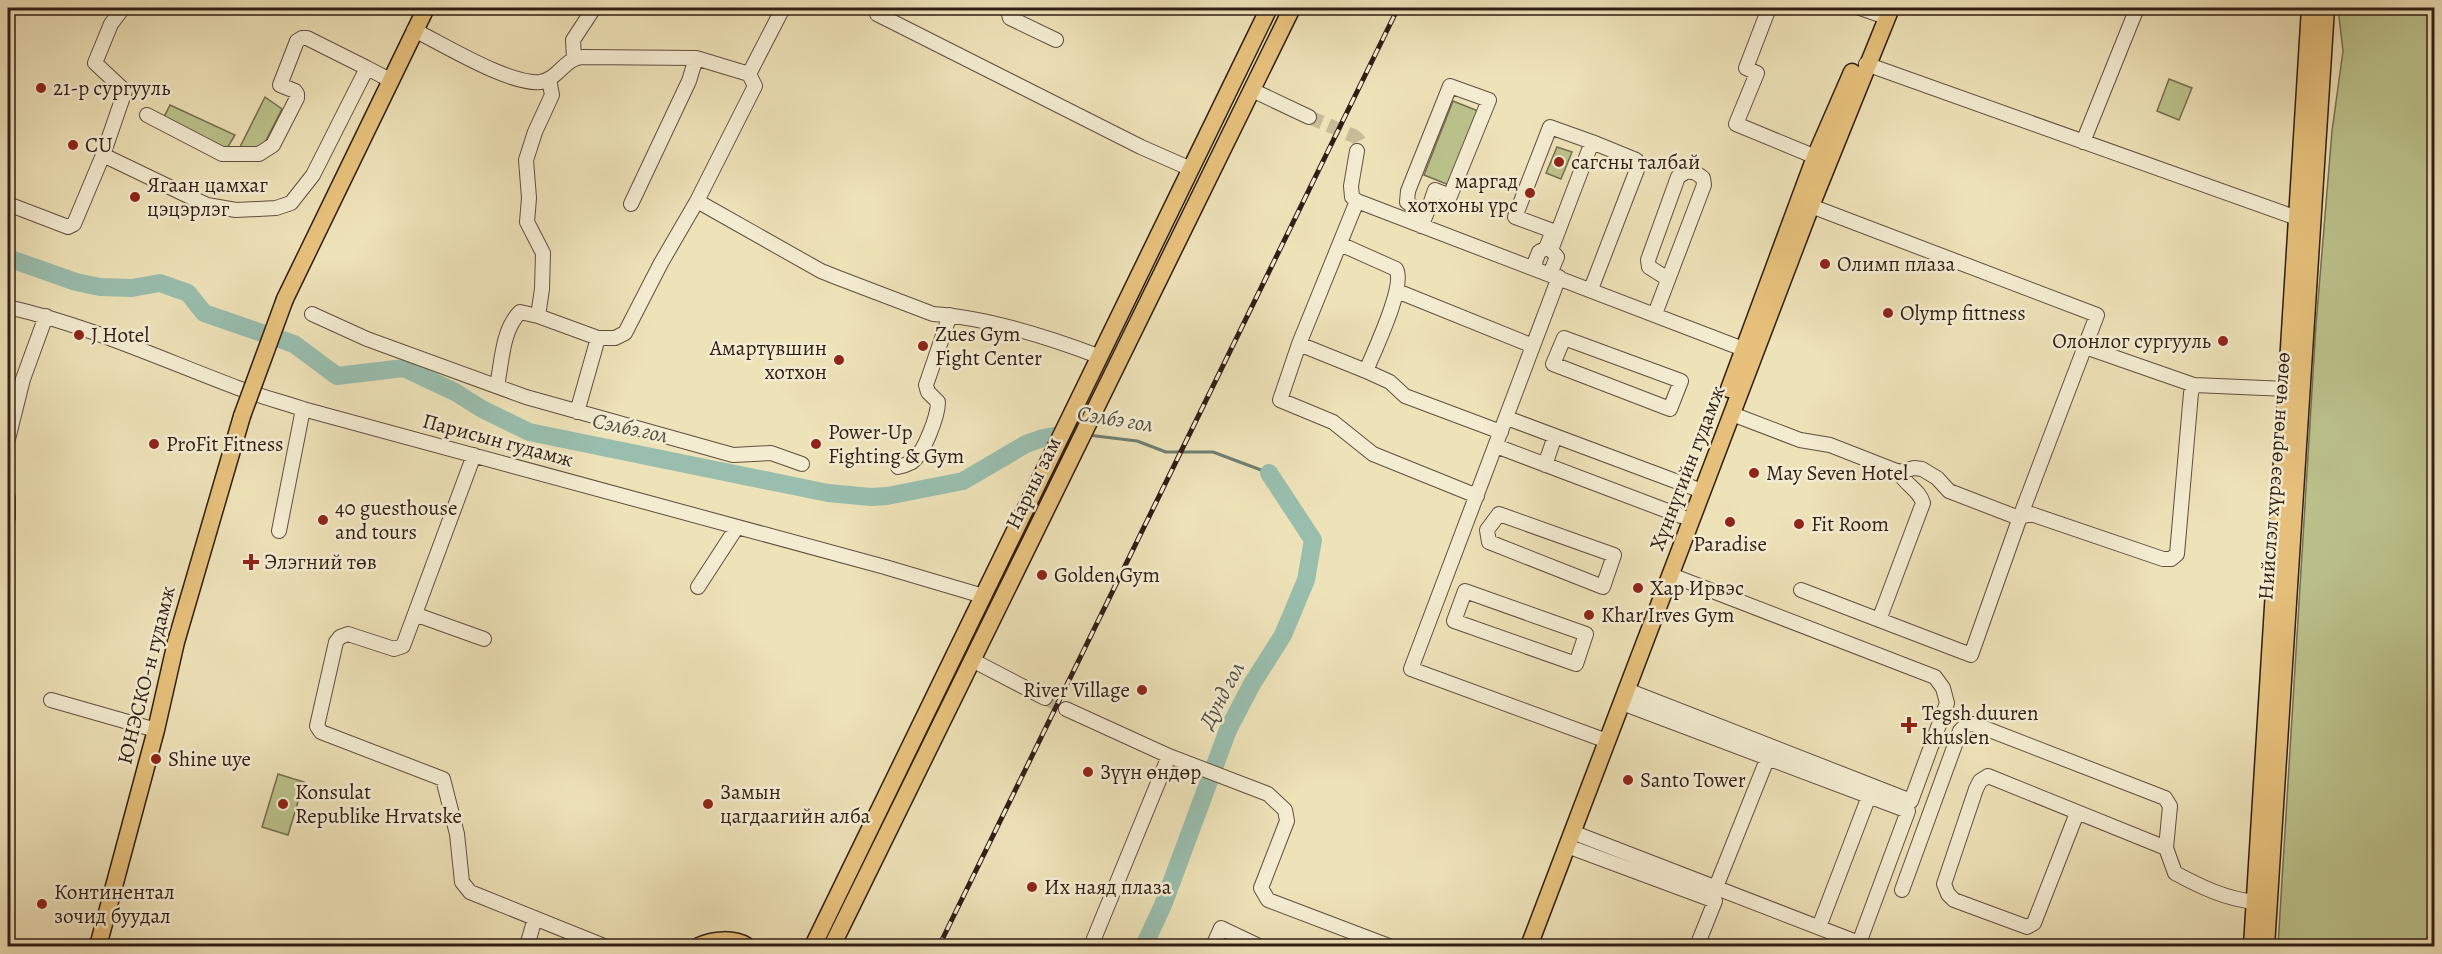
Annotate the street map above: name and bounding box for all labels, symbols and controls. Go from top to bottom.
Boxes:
place label: 21-р сургууль [53,74,170,102]
marker: 21-р сургууль [34,81,48,95]
place label: CU [85,131,112,159]
marker: CU [66,138,80,152]
place label: сагсны талбай [1571,148,1700,176]
marker: сагсны талбай [1552,155,1566,169]
place label: маргад хотхоны үрс [1408,167,1518,219]
place label: Ягаан цамхаг цэцэрлэг [147,171,268,223]
marker: маргад хотхоны үрс [1523,186,1537,200]
marker: Ягаан цамхаг цэцэрлэг [128,190,142,204]
place label: Олимп плаза [1837,250,1955,278]
marker: Олимп плаза [1818,257,1832,271]
place label: Olymp fittness [1900,299,2026,327]
marker: Olymp fittness [1881,306,1895,320]
place label: Zues Gym Fight Center [935,320,1042,372]
place label: J Hotel [91,321,149,349]
place label: Олонлог сургууль [2052,327,2211,355]
marker: J Hotel [72,328,86,342]
place label: Амартүвшин хотхон [709,334,827,386]
marker: Олонлог сургууль [2216,334,2230,348]
marker: Zues Gym Fight Center [916,339,930,353]
street label: Нийслэл хүрээ өргөн чөлөө [2251,351,2297,601]
marker: Амартүвшин хотхон [832,353,846,367]
street label: Хүннүгийн гудамж [1643,381,1731,554]
water label: Сэлбэ гол [1075,398,1155,440]
water label: Сэлбэ гол [590,405,671,451]
street label: Парисын гудамж [419,406,577,474]
place label: Power-Up Fighting & Gym [828,418,964,470]
place label: ProFit Fitness [166,430,284,458]
street label: Нарны зам [999,432,1067,534]
marker: ProFit Fitness [147,437,161,451]
marker: Power-Up Fighting & Gym [809,437,823,451]
place label: May Seven Hotel [1766,459,1908,487]
marker: May Seven Hotel [1747,466,1761,480]
place label: 40 guesthouse and tours [335,494,457,546]
place label: Fit Room [1811,510,1889,538]
marker: 40 guesthouse and tours [316,513,330,527]
marker: Paradise [1723,515,1737,529]
marker: Fit Room [1792,517,1806,531]
place label: Paradise [1693,530,1767,558]
place label: Элэгний төв [264,548,377,576]
marker: Элэгний төв [242,553,260,571]
place label: Golden Gym [1054,561,1160,589]
marker: Golden Gym [1035,568,1049,582]
place label: Хар Ирвэс [1650,574,1744,602]
marker: Хар Ирвэс [1631,581,1645,595]
street label: ЮНЭСКО-н гудамж [110,583,182,767]
place label: Khar Irves Gym [1601,601,1735,629]
marker: Khar Irves Gym [1582,608,1596,622]
water label: Дунд гол [1191,656,1252,735]
place label: River Village [1023,676,1130,704]
marker: River Village [1135,683,1149,697]
place label: Tegsh duuren khuslen [1922,699,2039,751]
marker: Tegsh duuren khuslen [1900,716,1918,734]
place label: Shine uye [168,745,251,773]
marker: Shine uye [149,752,163,766]
place label: Зүүн өндөр [1100,758,1201,786]
marker: Зүүн өндөр [1081,765,1095,779]
place label: Santo Tower [1640,766,1746,794]
marker: Santo Tower [1621,773,1635,787]
place label: Konsulat Republike Hrvatske [295,778,462,830]
place label: Замын цагдаагийн алба [720,778,871,830]
marker: Konsulat Republike Hrvatske [276,797,290,811]
marker: Замын цагдаагийн алба [701,797,715,811]
place label: Их наяд плаза [1044,873,1172,901]
place label: Континентал зочид буудал [54,878,175,930]
marker: Их наяд плаза [1025,880,1039,894]
marker: Континентал зочид буудал [35,897,49,911]

